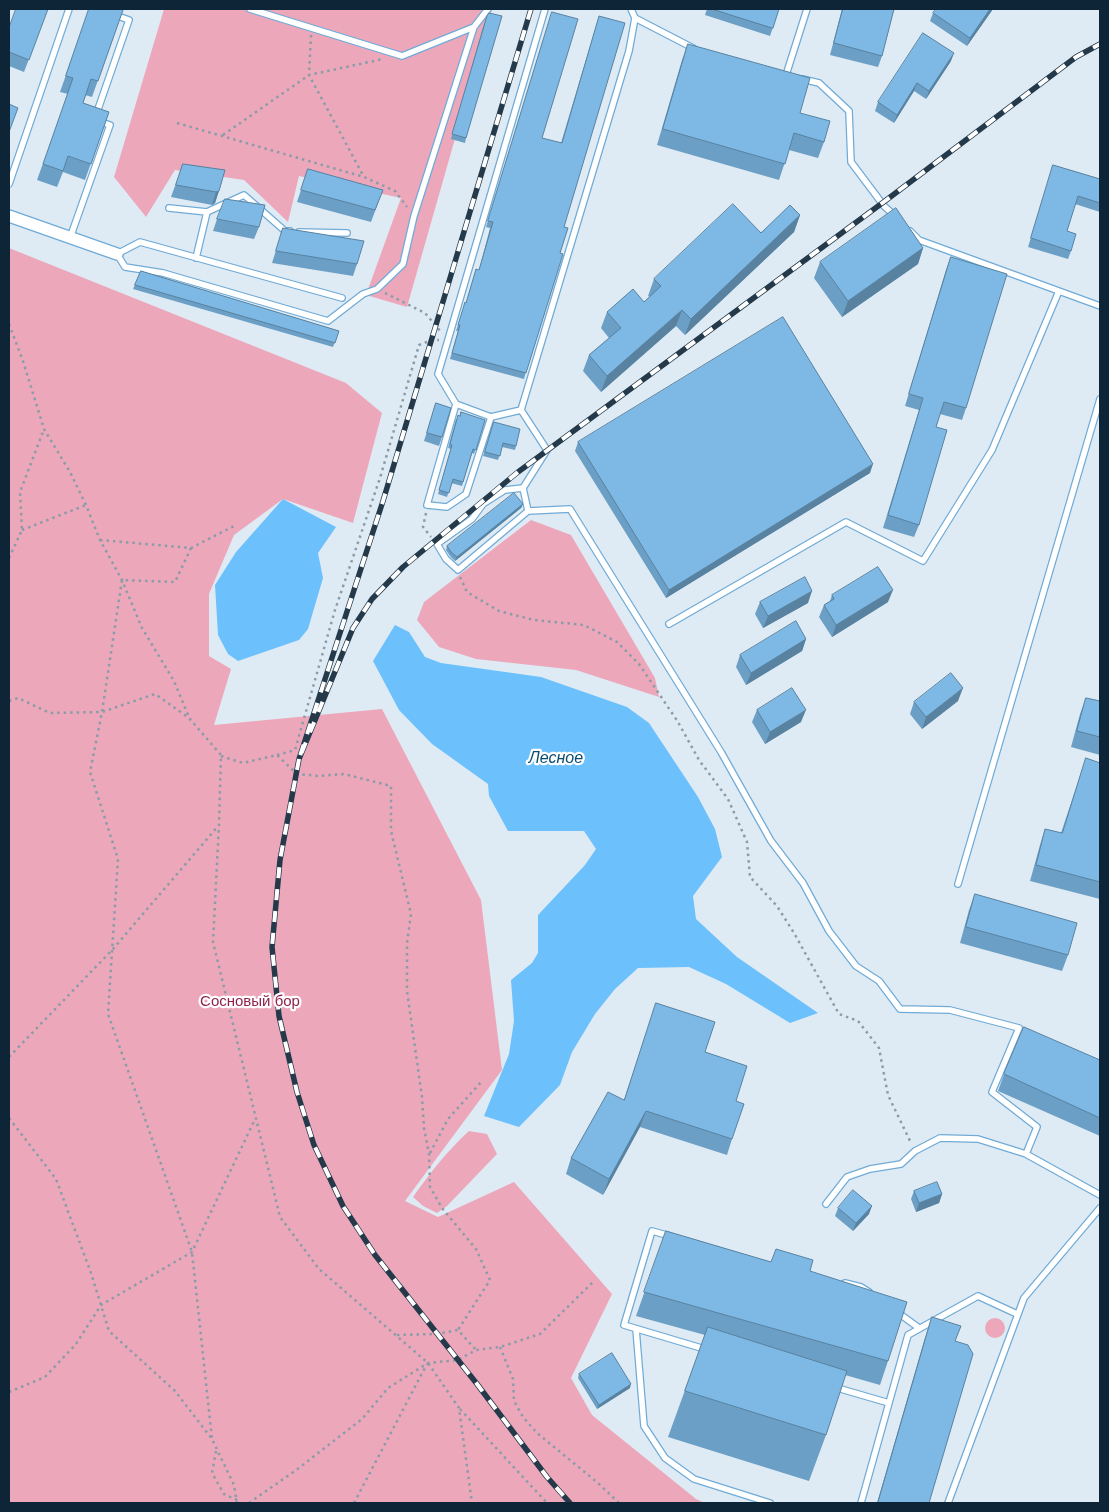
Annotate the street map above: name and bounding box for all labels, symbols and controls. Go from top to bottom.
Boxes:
water label: Лесное [529,749,583,769]
park label: Сосновый бор [200,993,300,1011]

